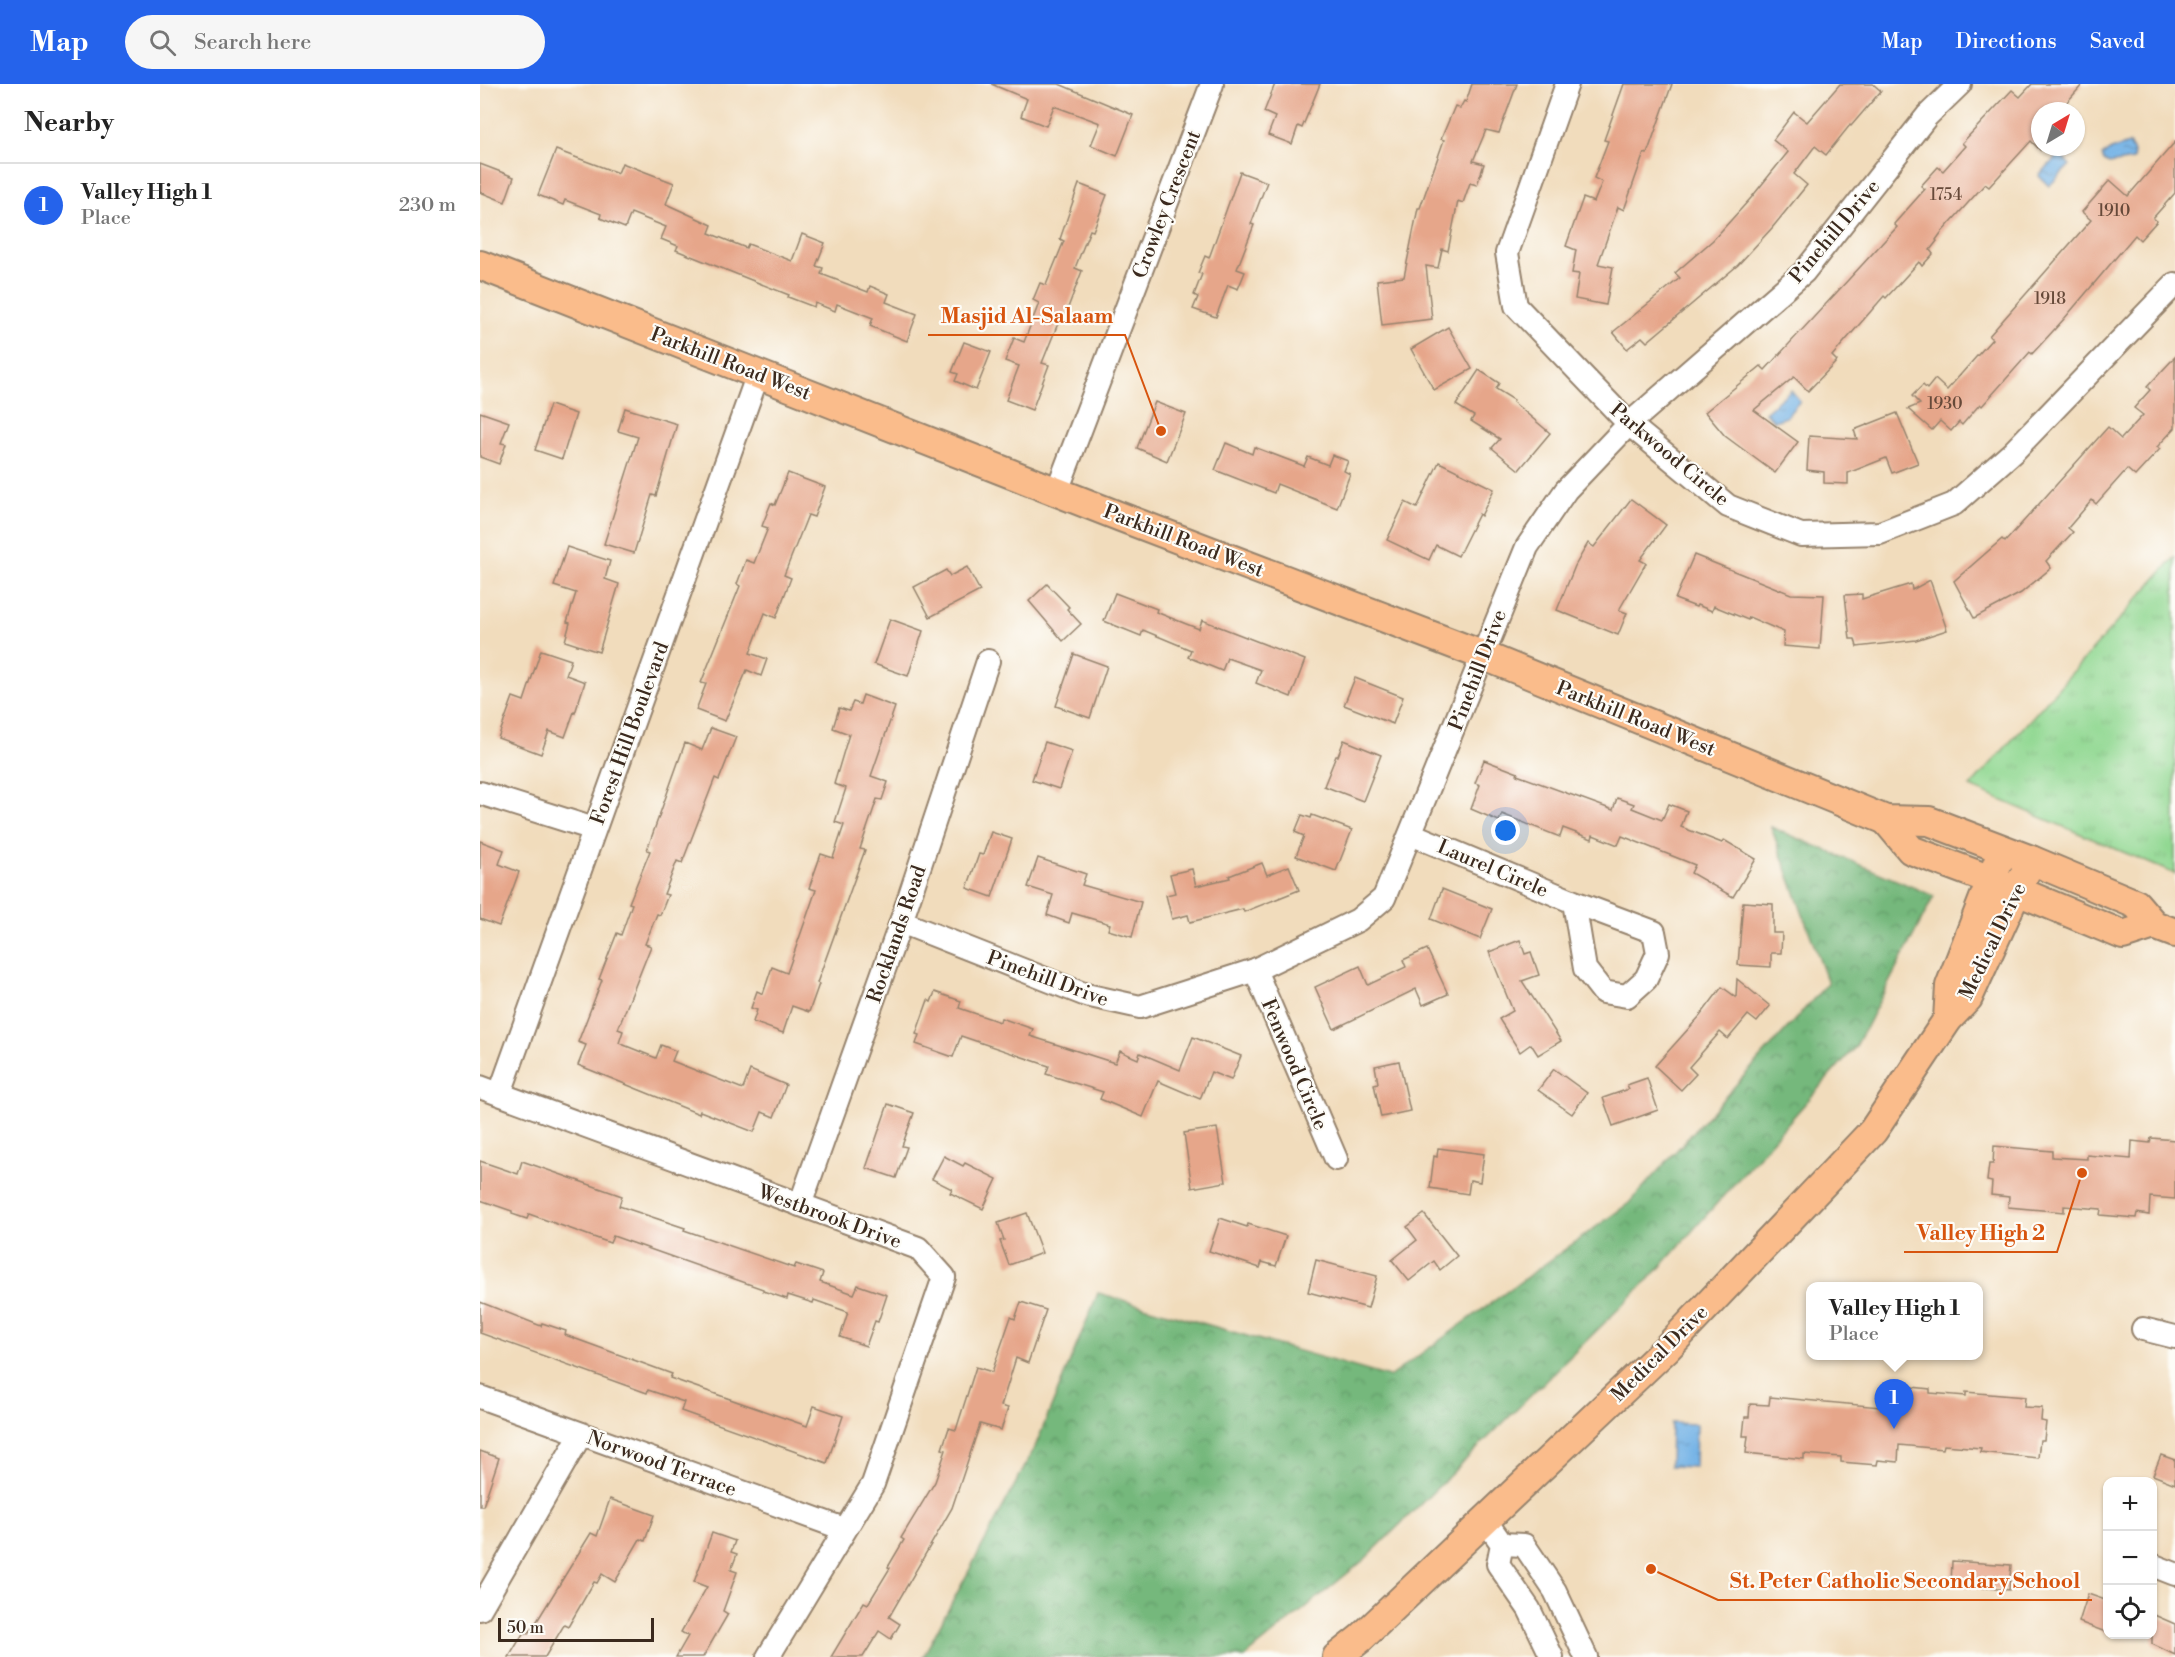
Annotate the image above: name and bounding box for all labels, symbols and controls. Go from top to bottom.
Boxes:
search box [125,15,545,69]
text: Map [30,25,89,60]
icon: search [146,26,179,59]
text: Search here [194,29,311,56]
text: Map [1881,29,1923,55]
text: Directions [1956,29,2057,55]
text: Saved [2090,29,2145,55]
north arrow [2031,102,2085,156]
text: Nearby [24,107,114,139]
street label: Crowley Crescent [1128,127,1207,282]
street label: Pinehill Drive [1785,175,1886,289]
text: Valley High 1 [81,179,212,206]
house number: 1754 [1930,185,1963,205]
text: 1 [39,193,48,218]
text: 230 m [399,193,456,218]
house number: 1910 [2098,201,2130,221]
text: Place [81,206,131,231]
house number: 1918 [2034,289,2066,309]
callout: Masjid Al-Salaam [928,296,1125,335]
text: Masjid Al-Salaam [941,304,1113,330]
street label: Parkhill Road West [647,322,814,406]
house number: 1930 [1927,394,1963,414]
street label: Parkwood Circle [1604,398,1734,512]
street label: Parkhill Road West [1100,499,1267,583]
street label: Pinehill Drive [1444,606,1513,735]
street label: Forest Hill Boulevard [586,638,675,828]
street label: Parkhill Road West [1552,676,1719,763]
your location [1491,816,1520,845]
street label: Laurel Circle [1433,835,1552,904]
street label: Rocklands Road [862,862,933,1007]
street label: Medical Drive [1954,879,2032,1004]
street label: Pinehill Drive [983,946,1112,1013]
street label: Fenwood Circle [1255,995,1332,1134]
street label: Westbrook Drive [753,1180,905,1255]
callout: Valley High 2 [1904,1213,2057,1252]
text: Valley High 2 [1916,1221,2045,1247]
popup [1806,1282,1983,1360]
text: Valley High 1 [1829,1295,1960,1322]
street label: Medical Drive [1606,1300,1714,1408]
text: Place [1829,1322,1879,1347]
pin: 1 [1874,1380,1914,1429]
street label: Norwood Terrace [583,1426,740,1503]
map controls [2103,1477,2157,1639]
button: + [2103,1477,2157,1531]
button: − [2103,1531,2157,1585]
callout: St. Peter Catholic Secondary School [1718,1561,2092,1600]
text: St. Peter Catholic Secondary School [1730,1569,2080,1595]
button: locate [2103,1585,2157,1639]
scale bar [498,1615,654,1642]
text: 50 m [507,1618,544,1638]

